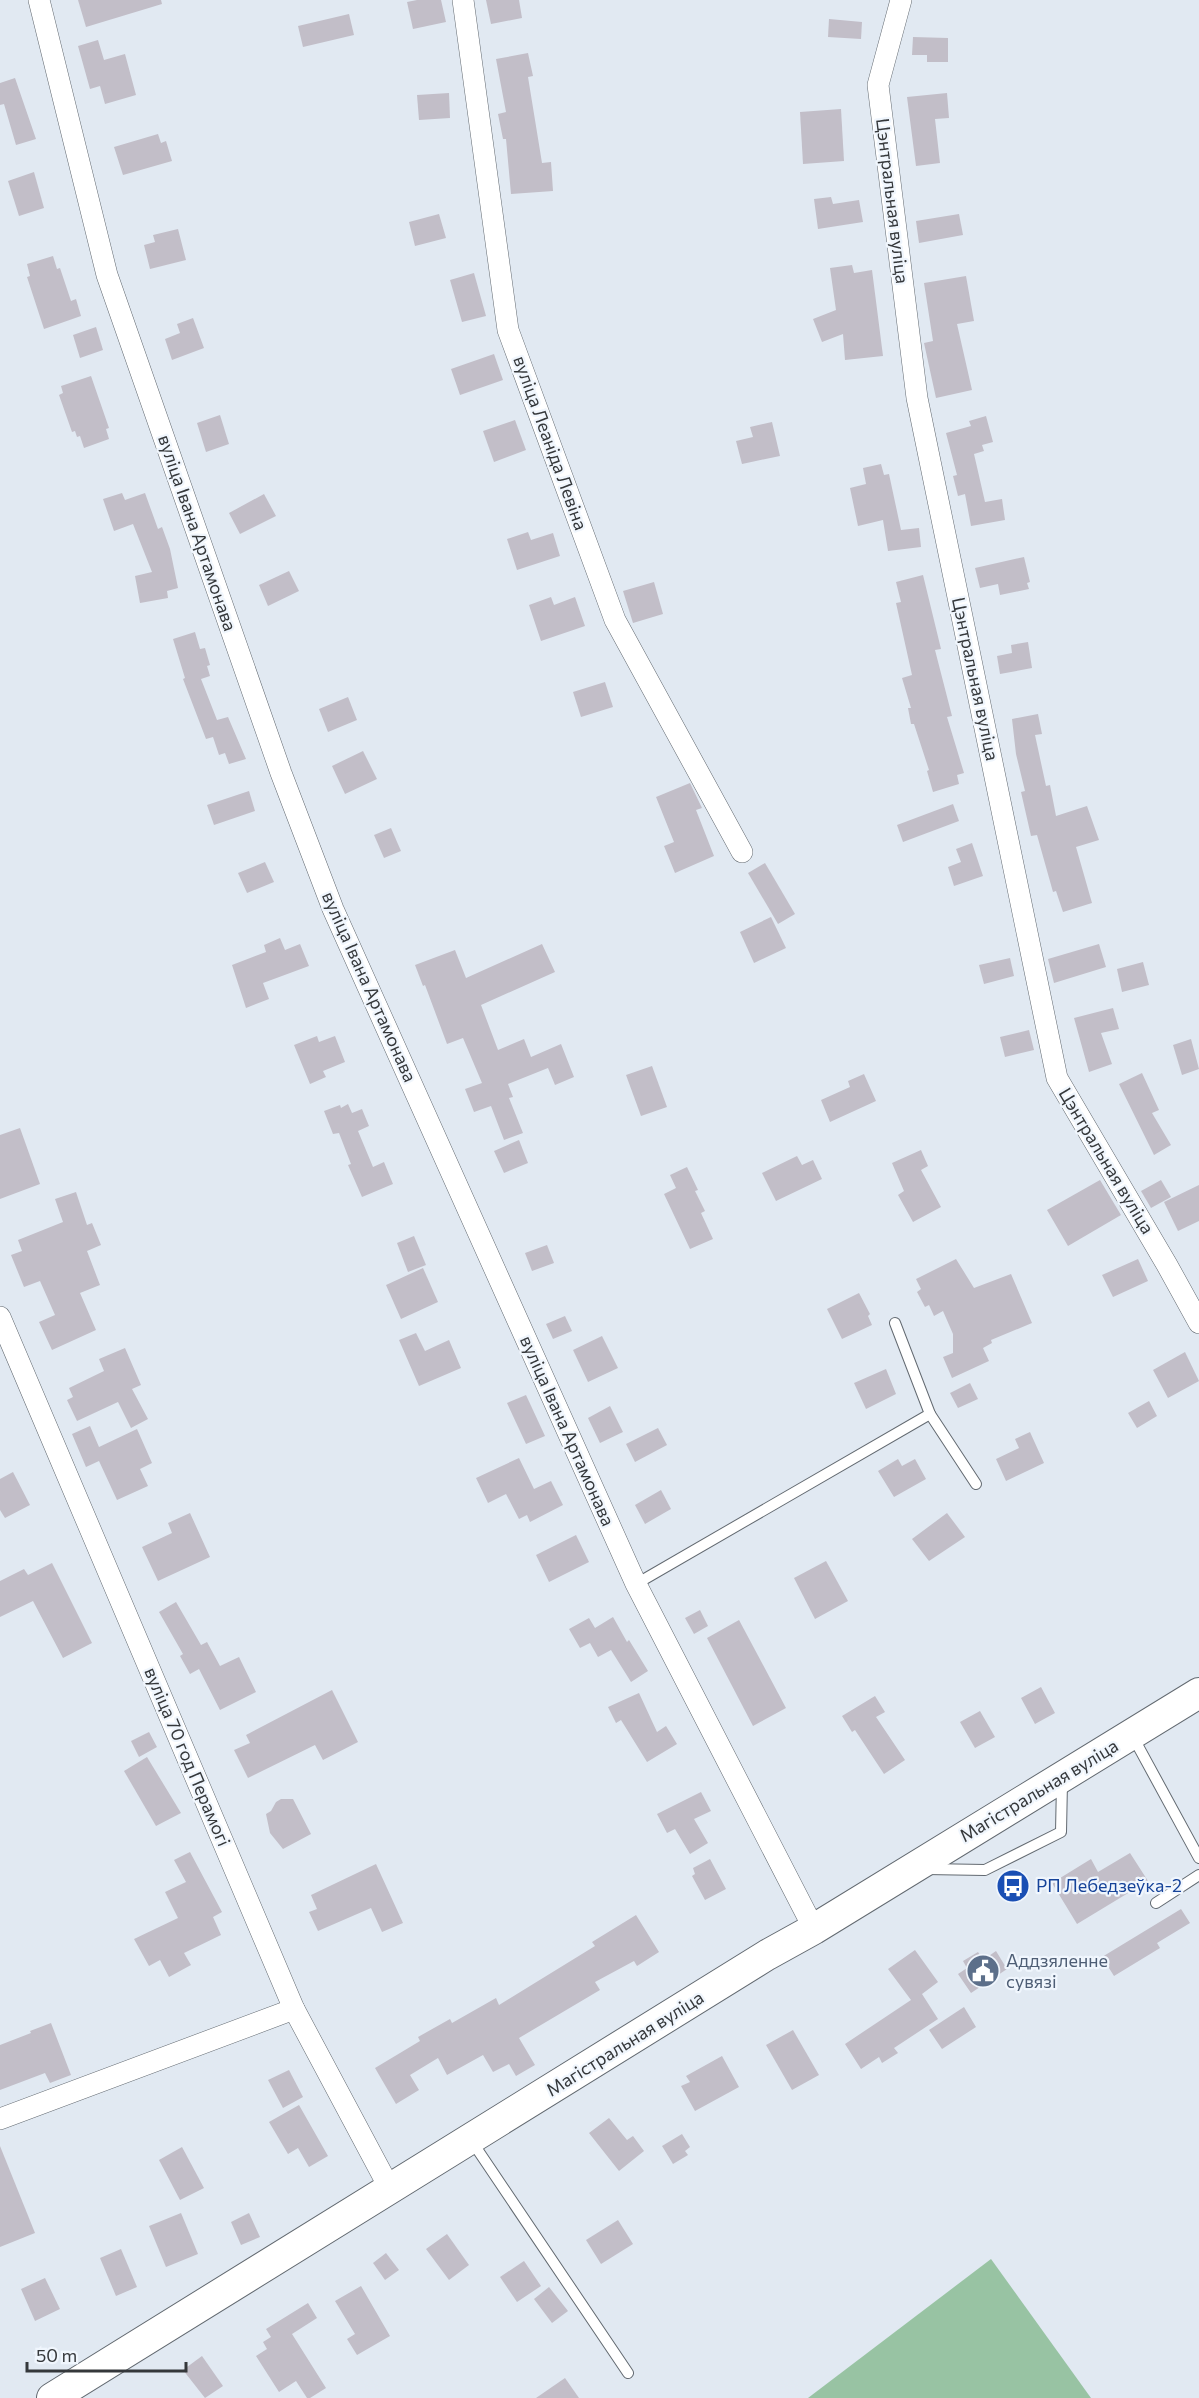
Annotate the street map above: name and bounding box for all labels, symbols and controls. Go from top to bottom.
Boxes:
street label: Цэнтральная вуліца [872,117,914,285]
street label: вуліца Леаніда Левіна [509,353,593,533]
street label: вуліца Івана Артамонава [154,432,242,634]
street label: Цэнтральная вуліца [948,595,1004,763]
street label: вуліца Івана Артамонава [318,888,422,1085]
street label: Цэнтральная вуліца [1055,1083,1159,1238]
street label: вуліца Івана Артамонава [516,1332,620,1529]
street label: вуліца 70 год Перамогі [140,1664,236,1849]
street label: Магістральная вуліца [955,1734,1122,1846]
bus stop icon: РП Лебедзеўка-2 [995,1868,1031,1904]
place label: РП Лебедзеўка-2 [1036,1874,1182,1896]
place label: Аддзяленне сувязі [1006,1949,1108,1992]
public building icon: Аддзяленне сувязі [965,1953,1001,1989]
street label: Магістральная вуліца [542,1986,707,2101]
scale bar [27,2335,186,2373]
text: 50 m [36,2344,77,2366]

